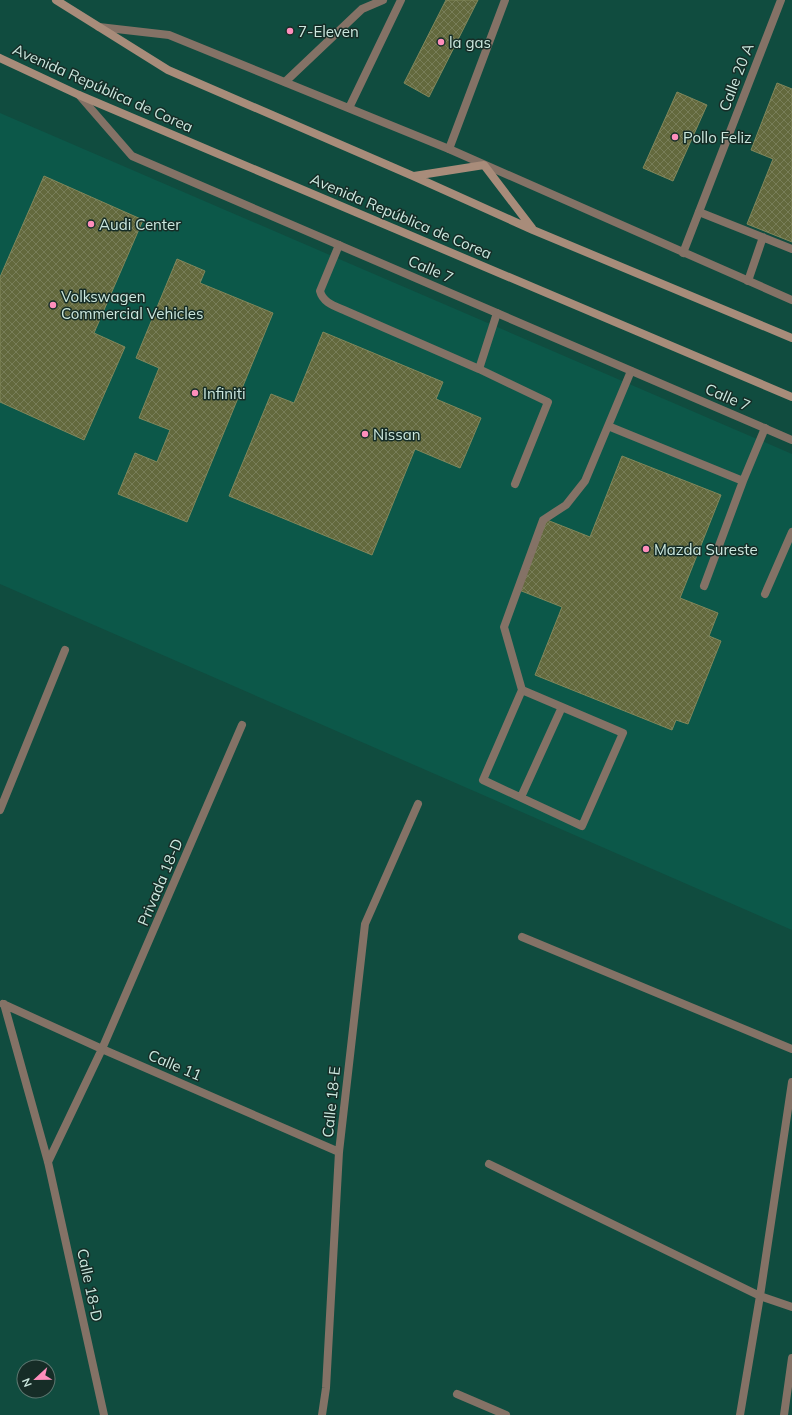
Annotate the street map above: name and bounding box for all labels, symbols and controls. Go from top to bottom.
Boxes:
place label: 7-Eleven [298,22,359,41]
marker: 7-Eleven [285,26,295,36]
place label: la gas [449,33,491,52]
marker: la gas [436,37,446,47]
street label: Avenida República de Corea [10,40,196,136]
street label: Calle 20 A [714,40,758,114]
place label: Pollo Feliz [683,128,752,147]
marker: Pollo Feliz [670,132,680,142]
street label: Avenida República de Corea [307,169,495,263]
place label: Audi Center [99,215,181,234]
marker: Audi Center [86,219,96,229]
street label: Calle 7 [406,251,456,287]
place label: Volkswagen Commercial Vehicles [61,287,203,323]
marker: Volkswagen Commercial Vehicles [48,300,58,310]
street label: Calle 7 [703,379,753,415]
place label: Infiniti [203,384,245,403]
marker: Infiniti [190,388,200,398]
place label: Nissan [373,425,420,444]
marker: Nissan [360,429,370,439]
place label: Mazda Sureste [654,540,758,559]
marker: Mazda Sureste [641,544,651,554]
street label: Privada 18-D [133,835,187,929]
street label: Calle 11 [145,1045,205,1085]
street label: Calle 18-E [318,1065,344,1139]
street label: Calle 18-D [73,1247,107,1323]
north arrow [16,1359,56,1399]
text: N [19,1376,35,1389]

